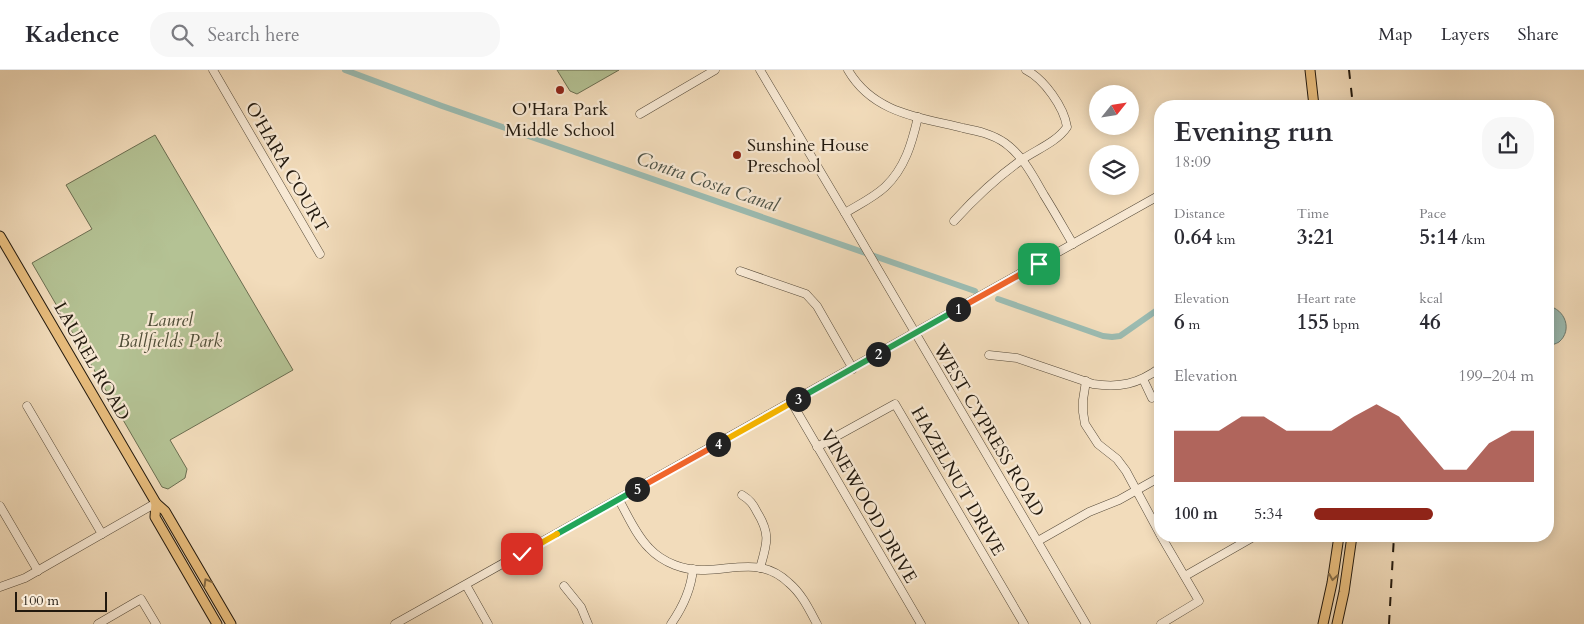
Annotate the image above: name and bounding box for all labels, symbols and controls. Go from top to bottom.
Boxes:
search box [150,12,500,57]
text: Kadence [25,18,120,51]
icon: search [168,21,196,49]
text: Search here [208,22,300,48]
text: Map [1378,22,1413,47]
text: Layers [1441,22,1490,47]
text: Share [1518,22,1559,47]
marker: O'Hara Park Middle School [554,84,566,96]
north arrow [1089,85,1139,135]
map controls [1089,85,1139,195]
street label: O'HARA COURT [239,97,334,237]
place label: O'Hara Park Middle School [505,97,615,143]
text: Evening run [1174,113,1333,151]
button: share [1482,117,1534,169]
place label: Sunshine House Preschool [747,133,869,179]
water label: Contra Costa Canal [633,145,783,219]
button: layers [1089,145,1139,195]
marker: Sunshine House Preschool [731,149,743,161]
text: 18:09 [1174,151,1211,173]
text: Distance [1174,204,1225,223]
text: Time [1297,204,1329,223]
text: Pace [1419,204,1446,223]
text: 0.64 [1174,223,1212,252]
text: 3:21 [1297,223,1335,252]
text: 5:14 [1419,223,1458,252]
text: km [1212,230,1235,249]
text: /km [1458,230,1485,249]
pin [1018,243,1060,285]
icon: arrive [1025,250,1053,278]
text: Elevation [1174,289,1230,308]
text: Heart rate [1297,289,1356,308]
text: kcal [1419,289,1443,308]
pin: 1 [946,296,970,322]
street label: LAUREL ROAD [47,297,136,425]
text: 1 [955,300,962,319]
park label: Laurel Ballfields Park [118,308,222,354]
text: 6 [1174,308,1185,337]
text: 155 [1297,308,1329,337]
text: 46 [1419,308,1441,337]
text: m [1185,315,1200,334]
text: bpm [1329,315,1360,334]
street label: WEST CYPRESS ROAD [926,338,1050,521]
pin: 2 [866,342,890,366]
text: 2 [875,345,882,364]
text: Elevation [1174,365,1238,387]
text: 199–204 m [1458,365,1534,387]
pin: 3 [786,386,810,412]
text: 3 [795,390,802,409]
street label: HAZELNUT DRIVE [905,402,1010,560]
street label: VINEWOOD DRIVE [814,425,923,588]
pin: 4 [706,432,730,456]
text: 4 [715,435,722,454]
pin: 5 [624,476,650,502]
text: 5 [634,480,641,499]
text: 100 m [1174,503,1218,525]
text: 5:34 [1254,503,1283,525]
pin [501,533,543,575]
icon: check [508,540,536,568]
one-way arrow [1328,573,1339,581]
one-way arrow [203,578,213,587]
scale bar [15,589,108,612]
text: 100 m [22,591,59,610]

